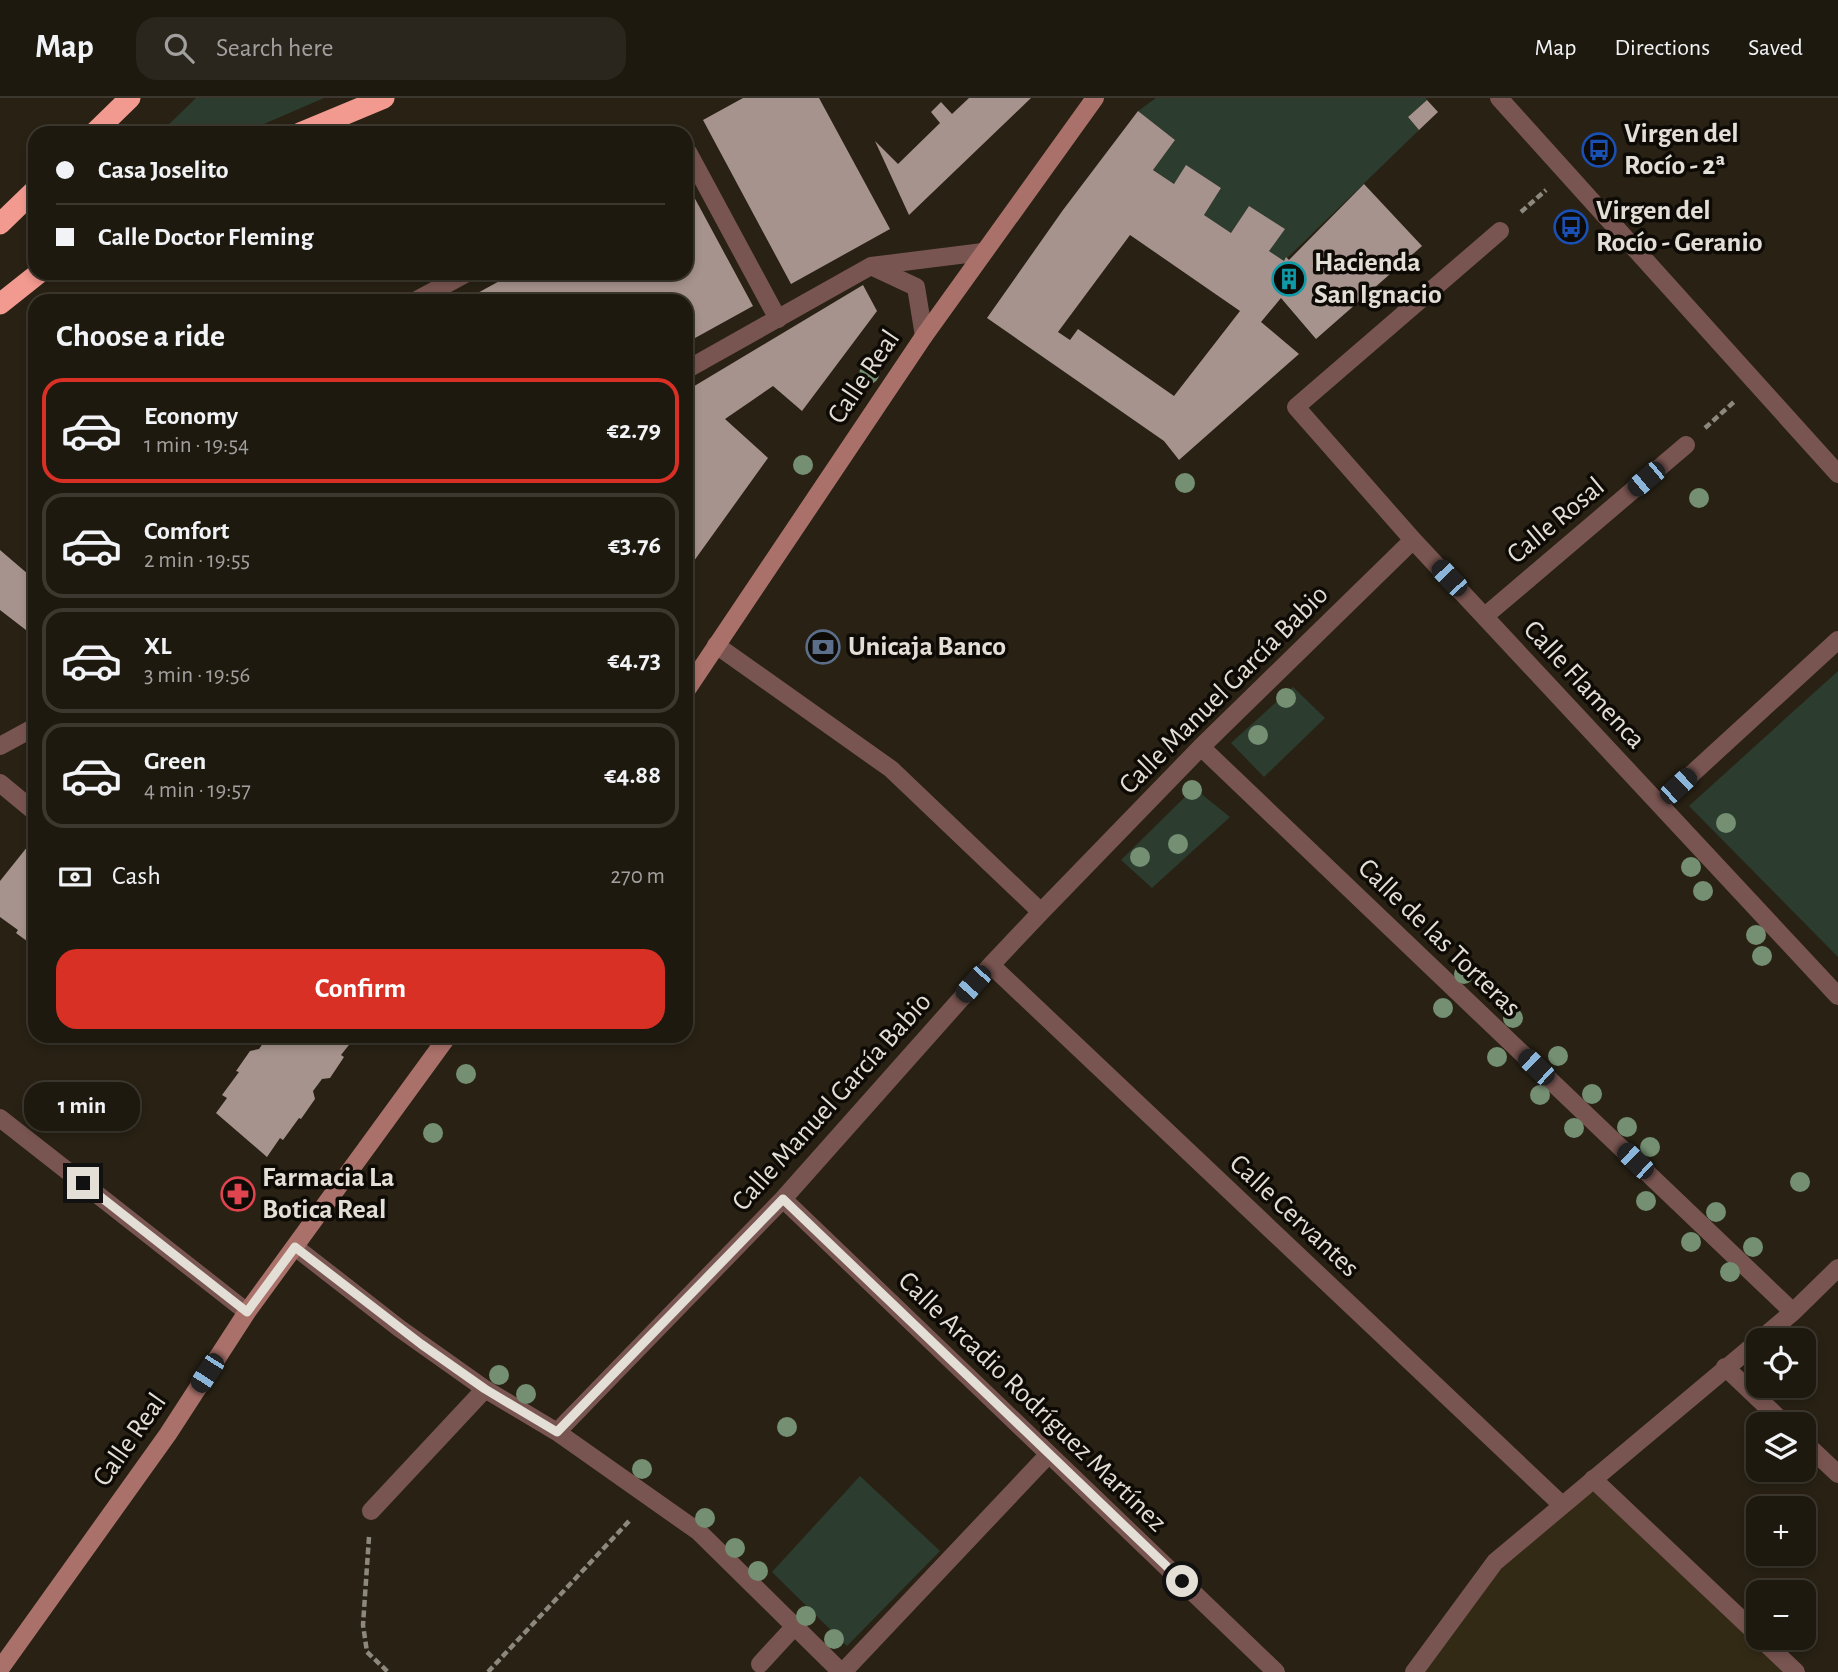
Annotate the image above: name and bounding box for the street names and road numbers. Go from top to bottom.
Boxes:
street label: Calle Real [823,325,905,429]
street label: Calle Rosal [1502,473,1610,569]
street label: Calle Manuel García Babio [1114,580,1334,800]
street label: Calle Flamenca [1518,616,1650,754]
street label: Calle de las Torteras [1352,854,1526,1022]
street label: Calle Manuel García Babio [727,988,937,1216]
street label: Calle Cervantes [1224,1149,1364,1283]
street label: Calle Arcadio Rodríguez Martínez [893,1267,1171,1537]
street label: Calle Real [88,1388,172,1492]

